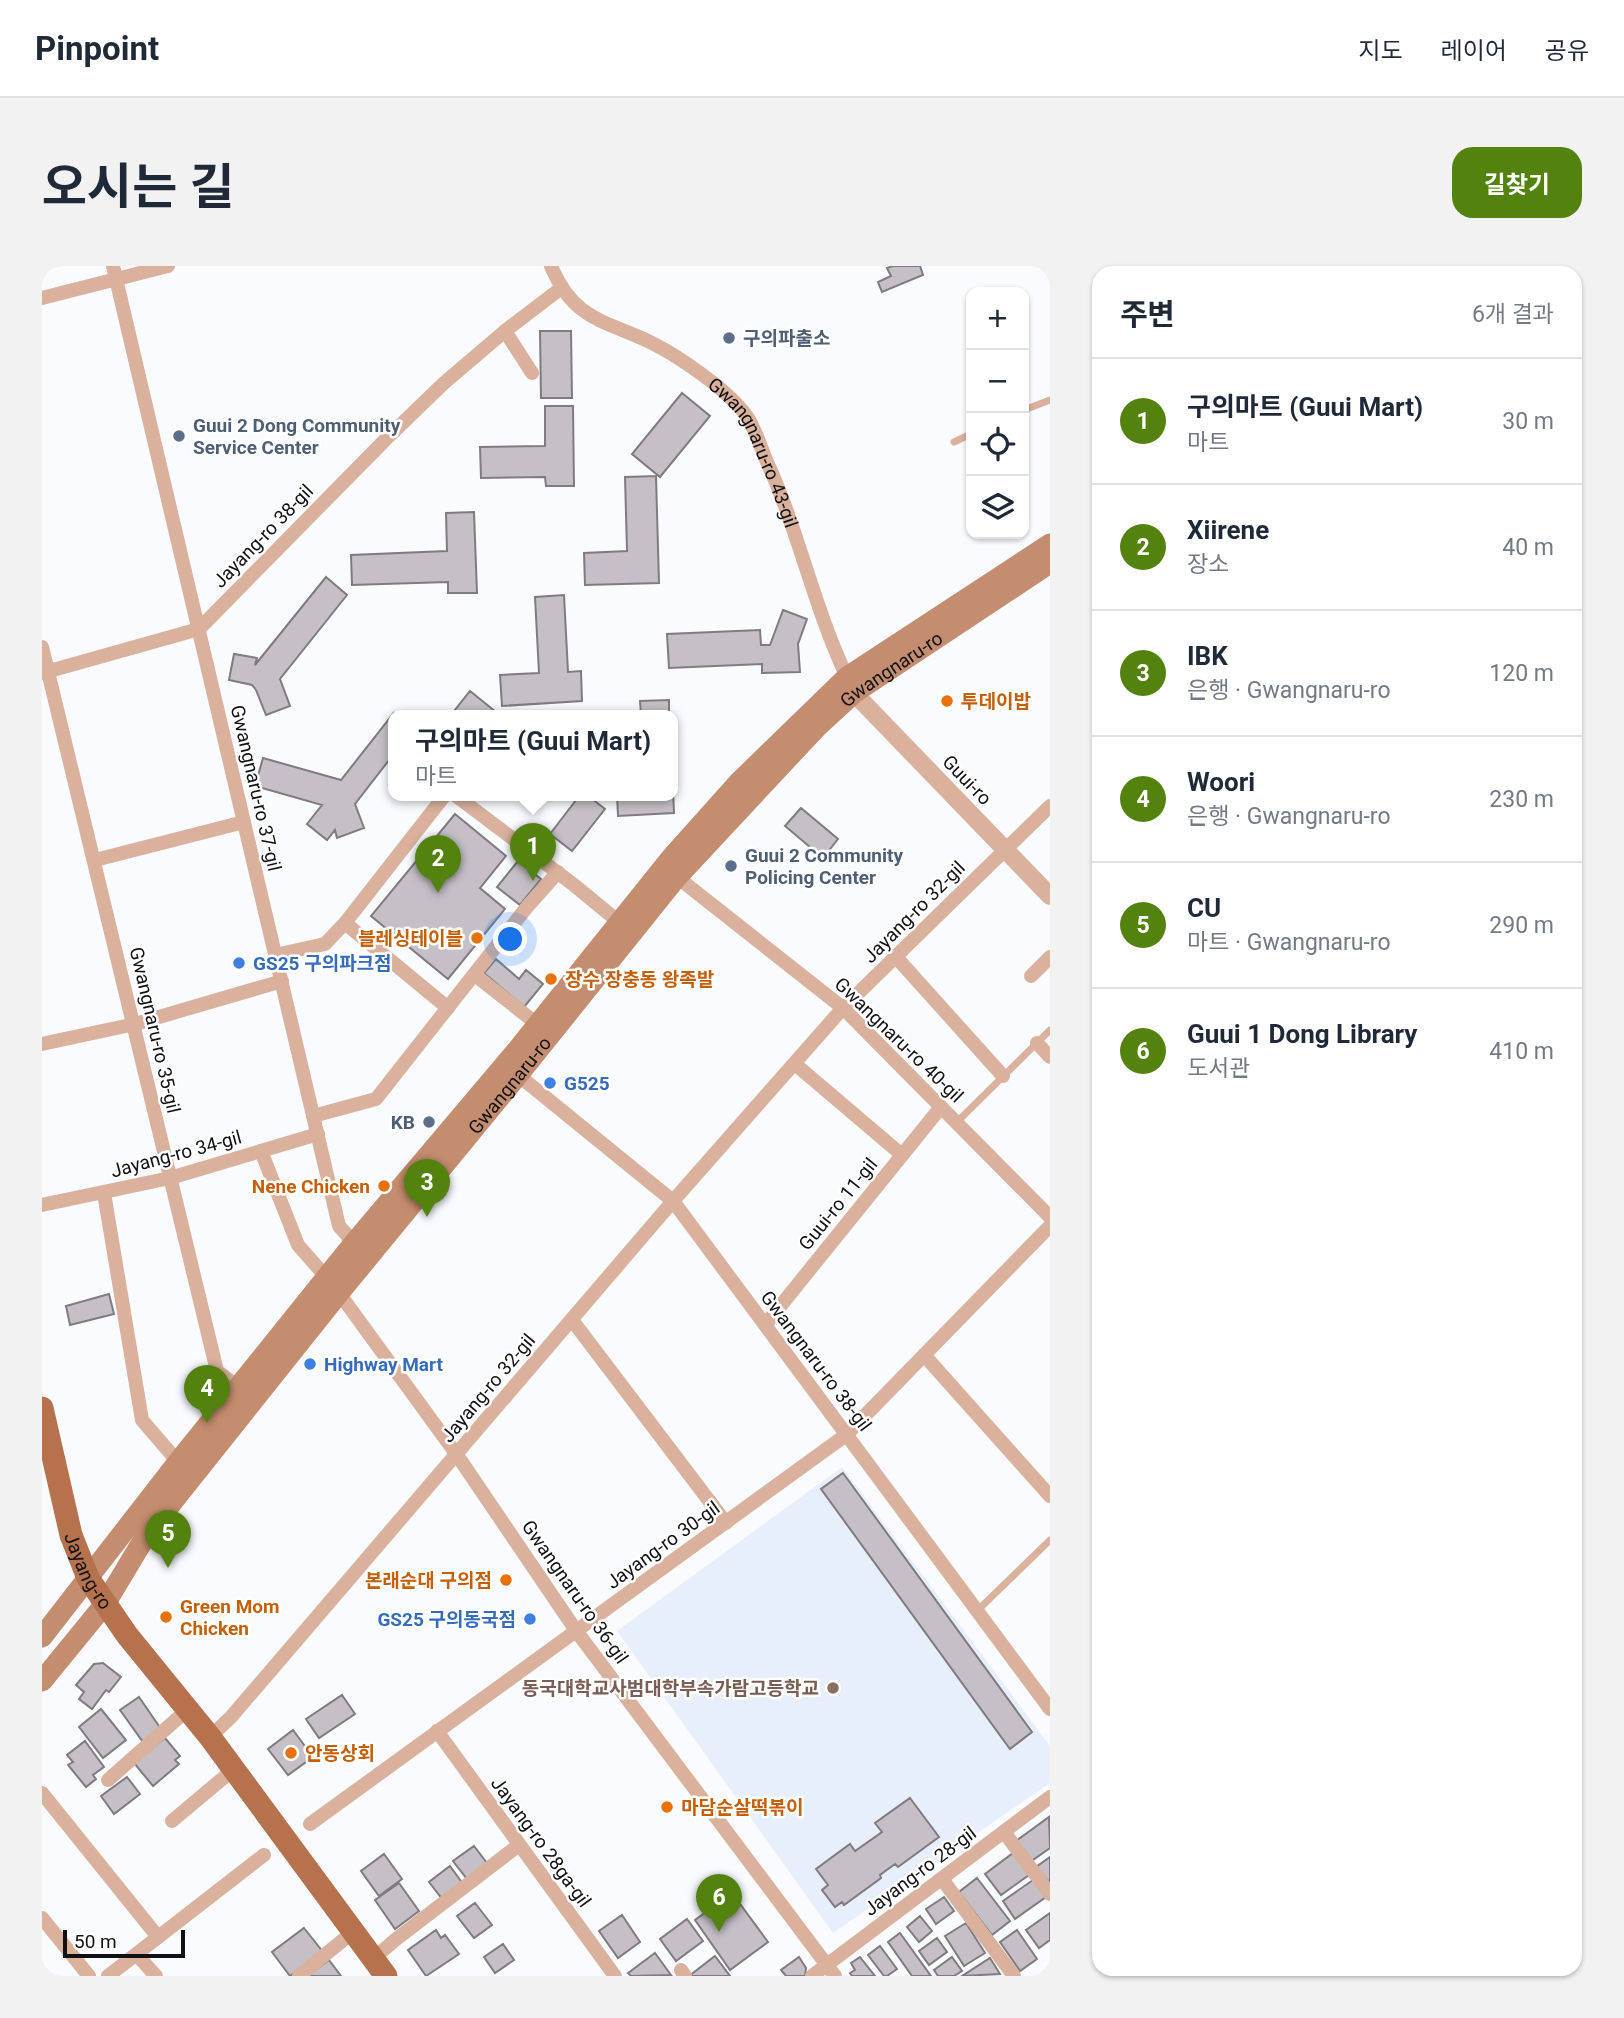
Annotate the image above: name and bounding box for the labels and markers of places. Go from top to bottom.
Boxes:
place label: 구의파출소 [743,327,830,350]
marker: 구의파출소 [721,330,737,346]
place label: Guui 2 Dong Community Service Center [193,414,401,459]
marker: Guui 2 Dong Community Service Center [171,428,187,444]
place label: 투데이밥 [961,690,1031,713]
marker: 투데이밥 [939,693,955,709]
pin: 1 [510,823,556,881]
pin: 2 [415,835,461,893]
place label: Guui 2 Community Policing Center [745,844,903,889]
marker: Guui 2 Community Policing Center [723,858,739,874]
place label: 블레싱테이블 [358,927,463,950]
marker: 블레싱테이블 [469,930,485,946]
place label: GS25 구의파크점 [253,952,392,975]
marker: GS25 구의파크점 [231,955,247,971]
place label: 장수 장충동 왕족발 [565,968,714,991]
marker: 장수 장충동 왕족발 [543,971,559,987]
place label: G525 [564,1072,610,1095]
marker: G525 [542,1075,558,1091]
place label: KB [391,1111,415,1134]
marker: KB [421,1114,437,1130]
pin: 3 [404,1159,450,1217]
place label: Nene Chicken [252,1175,370,1198]
marker: Nene Chicken [376,1178,392,1194]
place label: Highway Mart [324,1353,443,1376]
marker: Highway Mart [302,1356,318,1372]
pin: 4 [184,1365,230,1423]
pin: 5 [145,1510,191,1568]
place label: 본래순대 구의점 [365,1569,492,1592]
marker: 본래순대 구의점 [498,1572,514,1588]
place label: Green Mom Chicken [180,1595,279,1640]
place label: GS25 구의동국점 [377,1608,516,1631]
marker: Green Mom Chicken [158,1609,174,1625]
marker: GS25 구의동국점 [522,1611,538,1627]
place label: 동국대학교사범대학부속가람고등학교 [522,1677,819,1700]
marker: 동국대학교사범대학부속가람고등학교 [825,1680,841,1696]
place label: 안동상회 [305,1742,375,1765]
marker: 안동상회 [283,1745,299,1761]
place label: 마담순살떡볶이 [681,1796,803,1819]
marker: 마담순살떡볶이 [659,1799,675,1815]
pin: 6 [696,1874,742,1932]

